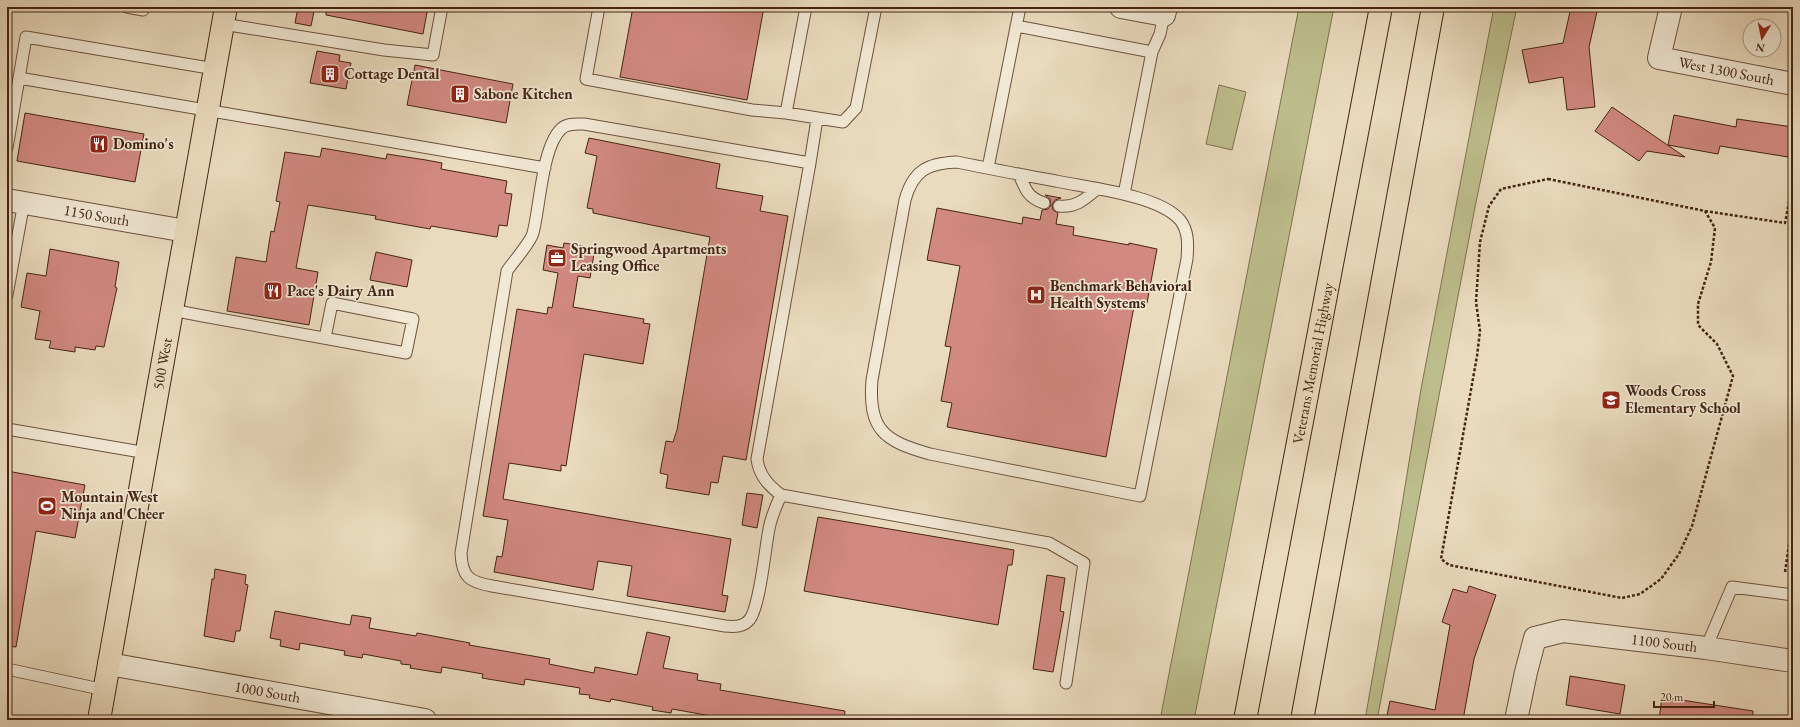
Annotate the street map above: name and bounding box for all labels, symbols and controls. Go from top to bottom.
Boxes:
north arrow [1742,18,1782,58]
text: N [1755,40,1766,56]
street label: West 1300 South [1677,52,1776,89]
building icon: Cottage Dental [319,63,341,85]
place label: Cottage Dental [344,64,440,83]
building icon: Sabone Kitchen [449,83,471,105]
place label: Sabone Kitchen [474,84,573,103]
restaurant icon: Domino's [88,133,110,155]
place label: Domino's [113,134,174,153]
street label: 1150 South [62,200,131,230]
place label: Springwood Apartments Leasing Office [571,239,726,275]
office icon: Springwood Apartments Leasing Office [546,247,568,269]
place label: Benchmark Behavioral Health Systems [1050,276,1192,312]
restaurant icon: Pace's Dairy Ann [262,280,284,302]
place label: Pace's Dairy Ann [287,281,395,300]
street label: Veterans Memorial Highway [1288,281,1337,445]
hospital icon: Benchmark Behavioral Health Systems [1025,284,1047,306]
street label: 500 West [148,336,176,391]
place label: Woods Cross Elementary School [1625,381,1742,417]
school or university icon: Woods Cross Elementary School [1600,389,1622,411]
place label: Mountain West Ninja and Cheer [61,487,165,523]
sports icon: Mountain West Ninja and Cheer [36,495,58,517]
street label: 1100 South [1630,629,1699,656]
street label: 1000 South [233,676,302,707]
scale bar [1654,683,1714,709]
text: 20 m [1660,689,1684,705]

